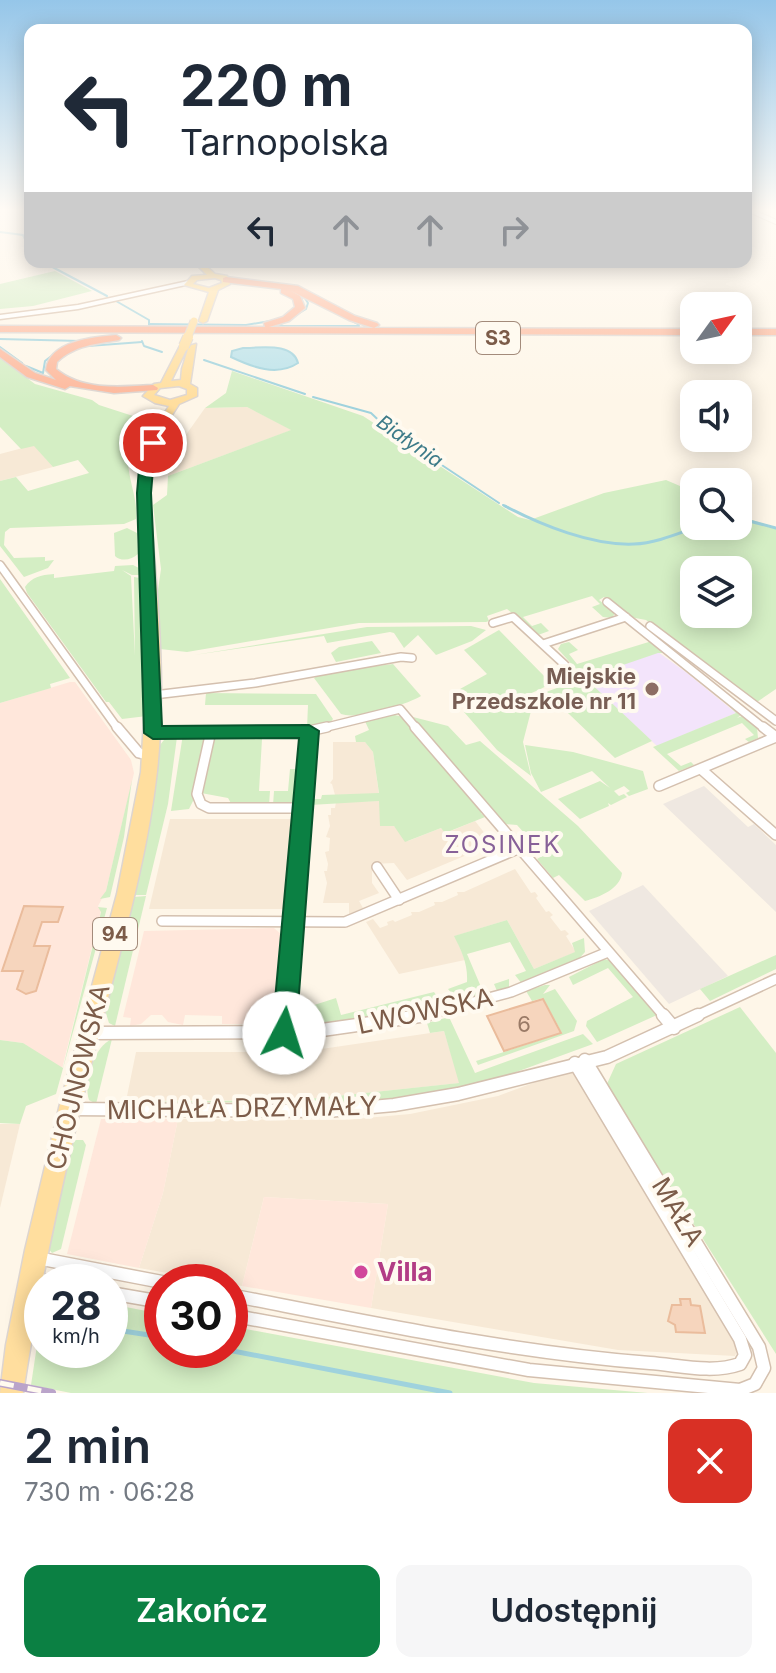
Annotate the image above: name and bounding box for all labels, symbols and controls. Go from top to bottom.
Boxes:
text: 220 m [180,52,353,120]
icon: left [48,56,152,160]
text: Tarnopolska [180,120,389,164]
icon: left [240,208,284,252]
icon: ahead [324,208,368,252]
icon: ahead [408,208,452,252]
icon: right [492,208,536,252]
north arrow [680,292,752,364]
map controls [680,292,752,628]
road number: S3 [476,322,520,354]
button: sound [680,380,752,452]
pin [119,409,187,477]
water label: Białynia [372,410,448,472]
icon: arrive [131,421,175,465]
button: search [680,468,752,540]
button: layers [680,556,752,628]
place label: Miejskie Przedszkole nr 11 [452,663,636,714]
marker: Miejskie Przedszkole nr 11 [643,680,661,698]
district label: ZOSINEK [444,830,562,859]
road number: 94 [93,918,137,950]
street label: CHOJNOWSKA [39,981,116,1173]
street label: LWOWSKA [354,981,496,1040]
position arrow [242,991,326,1075]
house number: 6 [517,1011,531,1037]
street label: MICHAŁA DRZYMAŁY [106,1090,378,1125]
street label: MAŁA [646,1172,711,1252]
place label: Villa [377,1256,433,1287]
marker: Villa [352,1263,370,1281]
speed limit sign: 30 [144,1264,248,1368]
text: 28 [50,1281,102,1330]
text: km/h [52,1324,100,1348]
text: 2 min [24,1416,151,1475]
button: close [668,1419,752,1503]
text: 730 m · 06:28 [24,1476,195,1507]
button: Zakończ [24,1565,380,1657]
button: Udostępnij [396,1565,752,1657]

